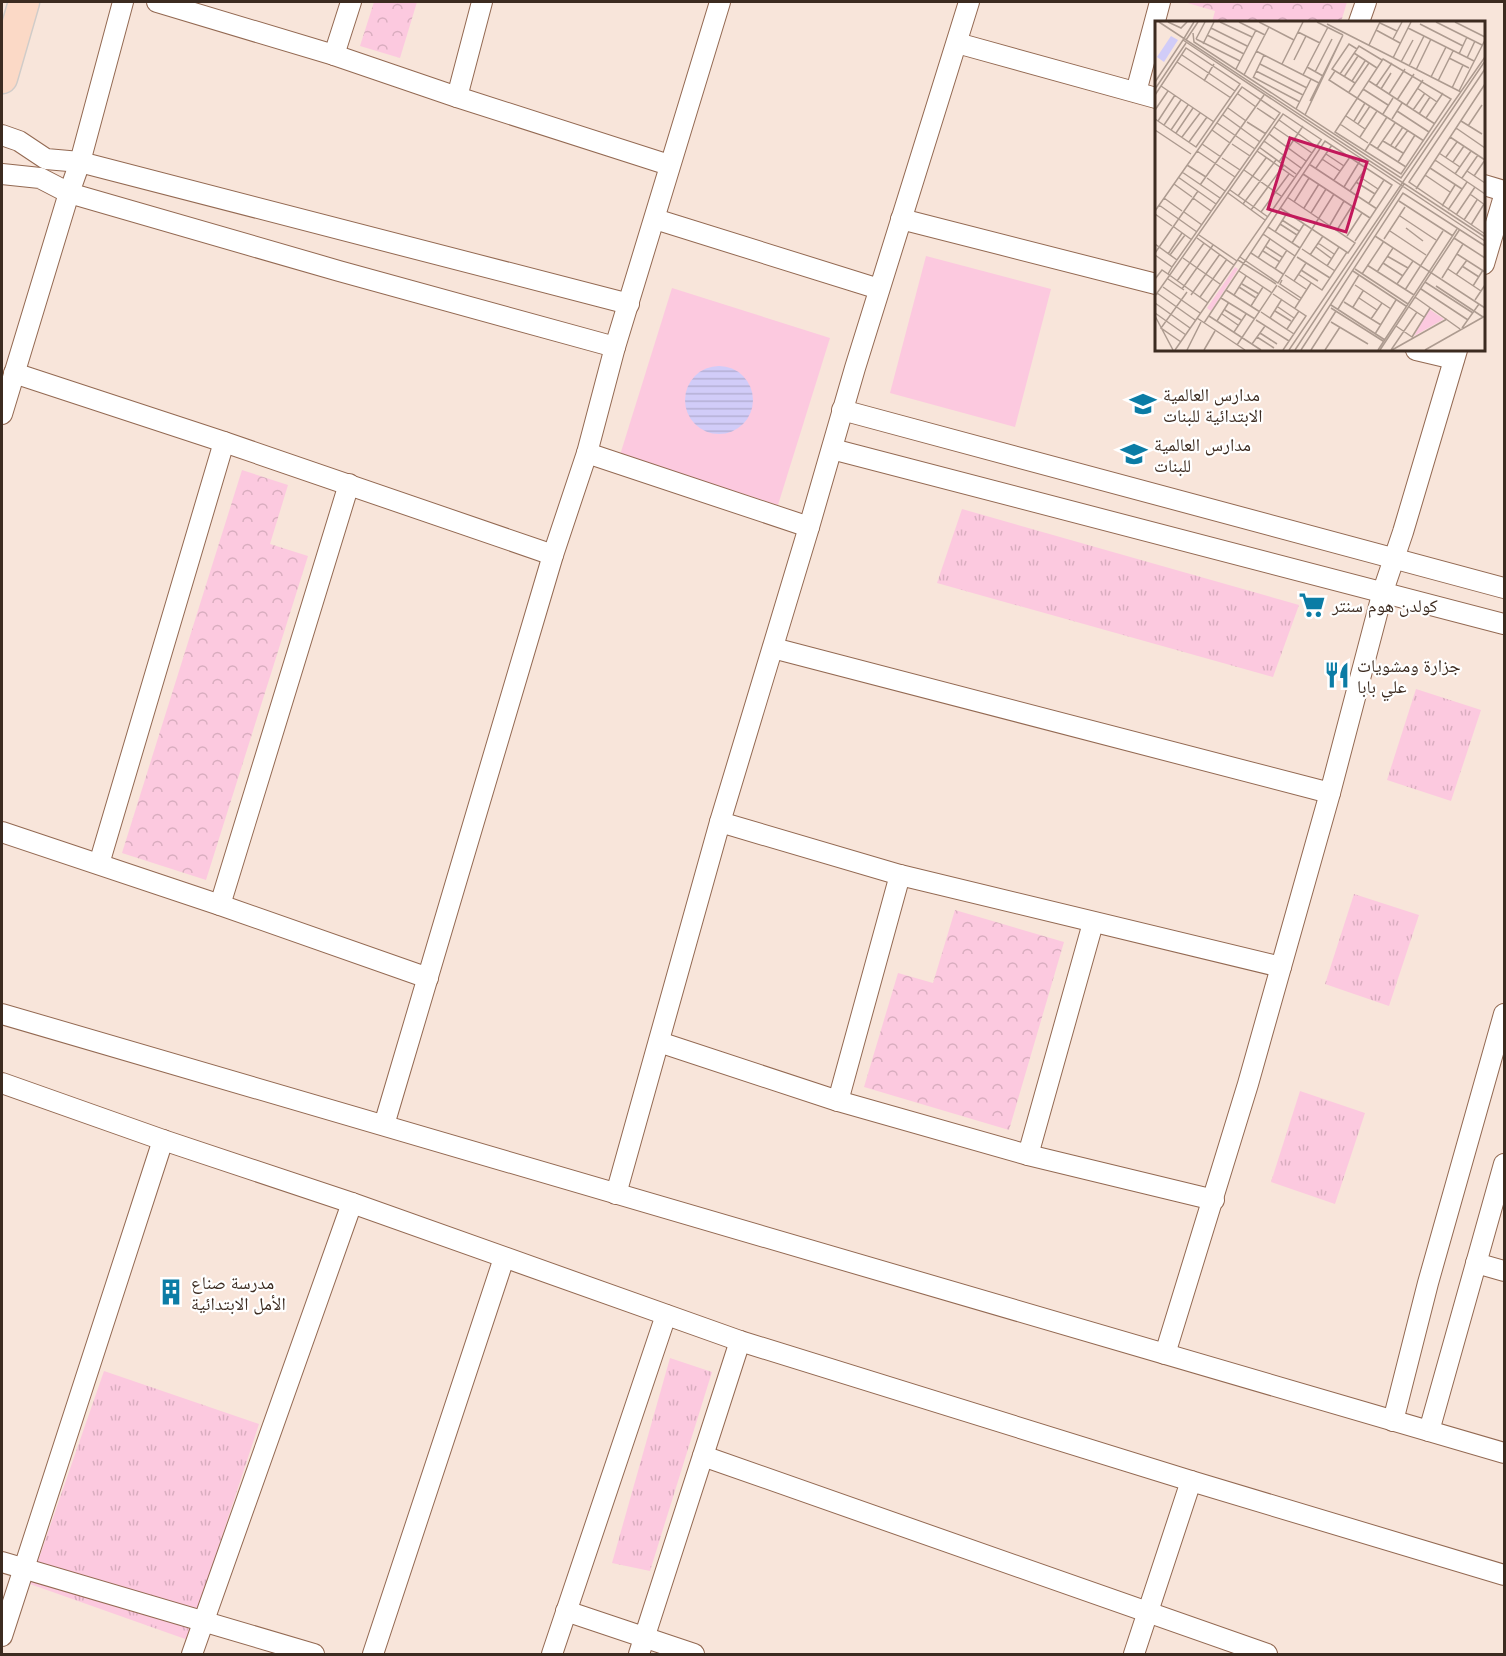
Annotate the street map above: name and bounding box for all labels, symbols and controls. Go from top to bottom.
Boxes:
inset map [1155,21,1485,351]
place label: مدارس العالمية الابتدائية للبنات [1163,383,1262,427]
school or university icon: مدارس العالمية الابتدائية للبنات [1128,389,1158,419]
place label: مدارس العالمية للبنات [1154,433,1251,477]
school or university icon: مدارس العالمية للبنات [1119,439,1149,469]
supermarket icon: كولدن هوم سنتر [1297,590,1327,620]
place label: كولدن هوم سنتر [1331,594,1438,618]
place label: جزارة ومشويات علي بابا [1357,654,1461,701]
restaurant icon: جزارة ومشويات علي بابا [1322,660,1352,690]
place label: مدرسة صناع الأمل الابتدائية [191,1271,286,1315]
building icon: مدرسة صناع الأمل الابتدائية [156,1277,186,1307]

